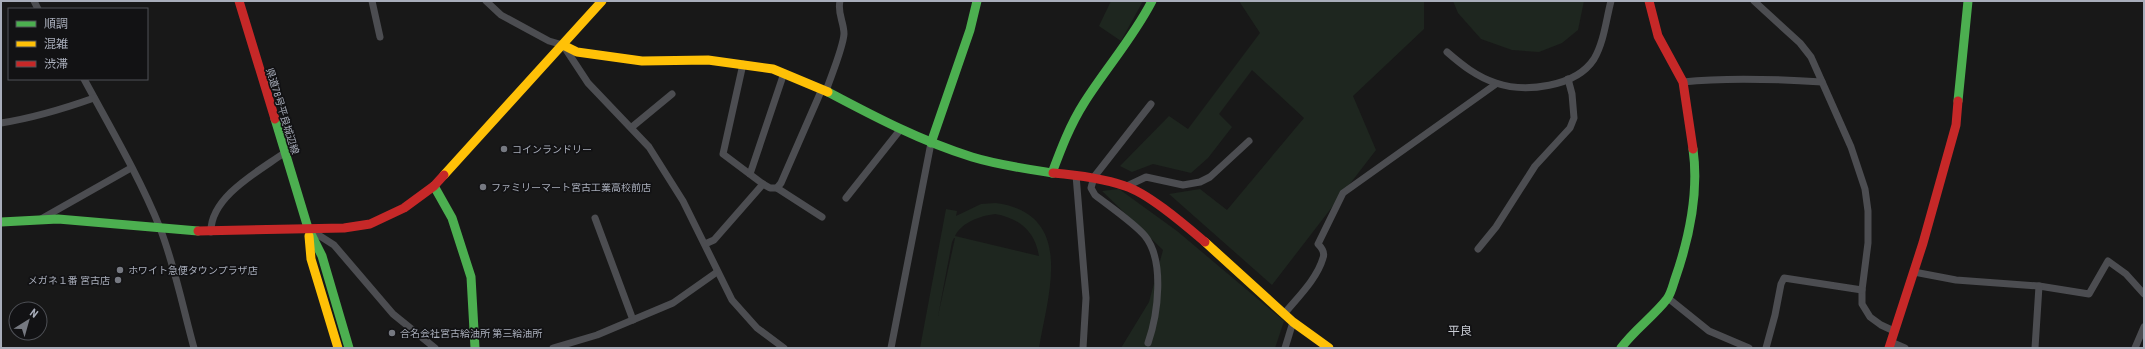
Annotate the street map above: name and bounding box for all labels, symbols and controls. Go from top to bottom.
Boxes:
legend [8,8,148,80]
text: 順調 [44,17,68,31]
text: 混雑 [44,37,68,51]
text: 渋滞 [44,57,68,71]
street label: 県道78号平良城辺線 [264,67,301,156]
marker: コインランドリー [499,144,509,154]
place label: コインランドリー [512,144,592,155]
marker: ファミリーマート宮古工業高校前店 [478,182,488,192]
place label: ファミリーマート宮古工業高校前店 [491,182,651,193]
marker: ホワイト急便タウンプラザ店 [115,265,125,275]
place label: ホワイト急便タウンプラザ店 [128,265,258,276]
place label: メガネ１番 宮古店 [28,275,110,286]
marker: メガネ１番 宮古店 [113,275,123,285]
north arrow [8,301,48,341]
text: N [27,306,41,321]
district label: 平良 [1448,324,1472,338]
marker: 合名会社宮古給油所 第三給油所 [387,328,397,338]
place label: 合名会社宮古給油所 第三給油所 [400,328,542,339]

